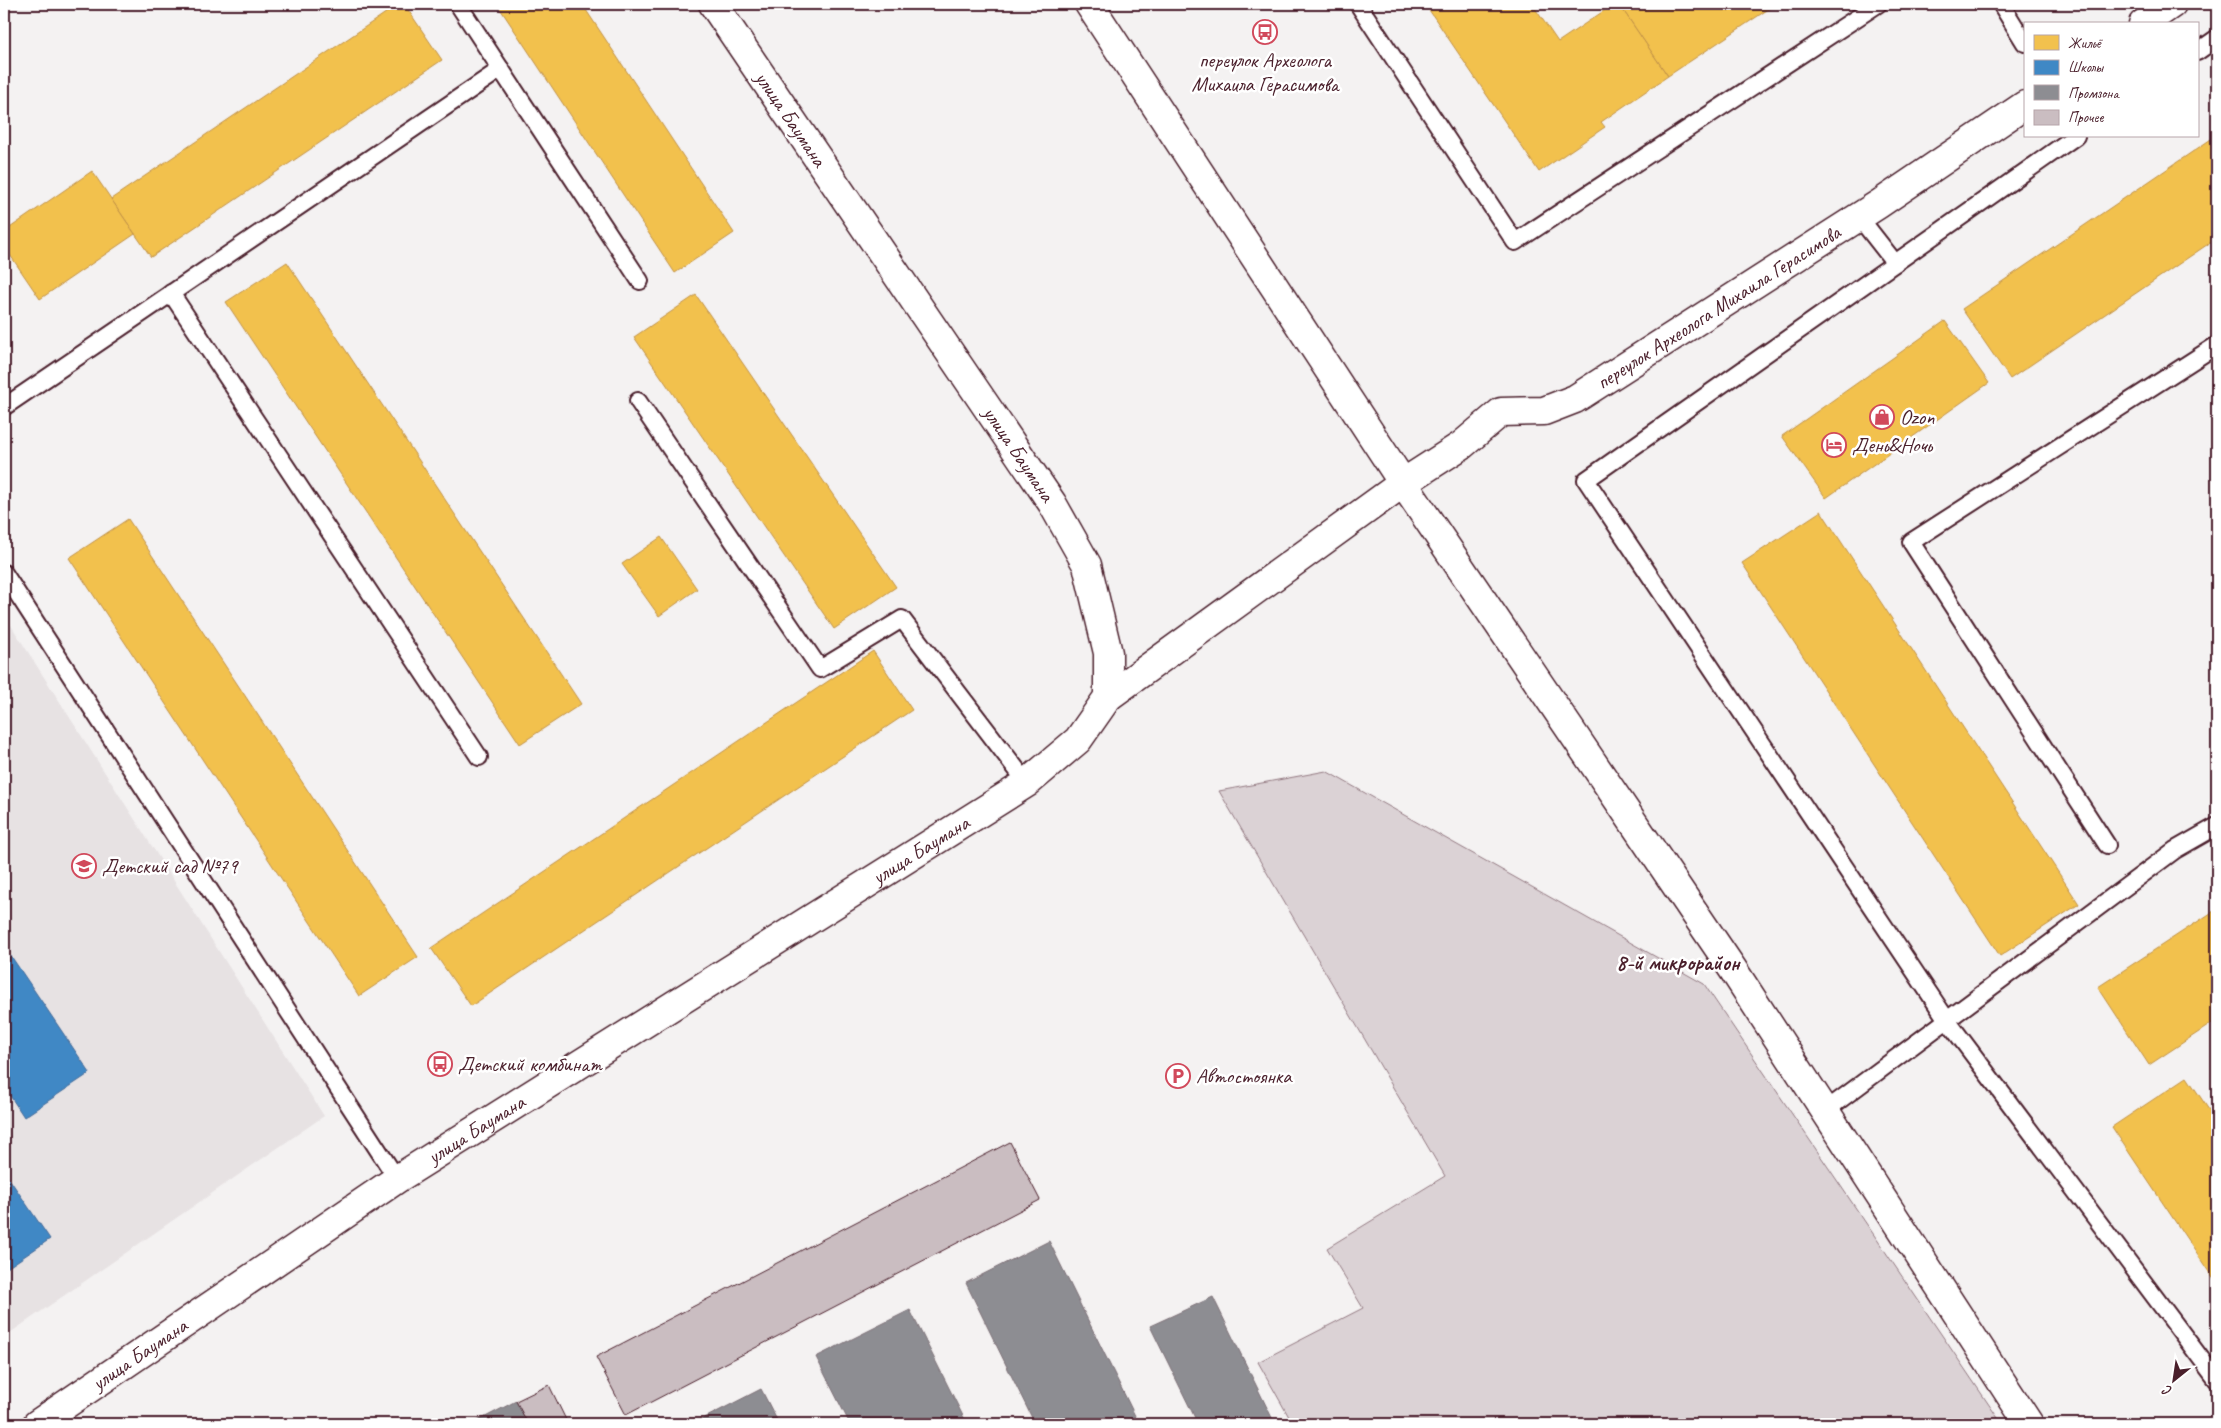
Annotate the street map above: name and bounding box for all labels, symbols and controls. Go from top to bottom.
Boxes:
bus stop icon: переулок Археолога Михаила Герасимова [1252,19,1278,45]
legend [2024,22,2198,138]
text: Жильё [2068,34,2103,53]
place label: переулок Археолога Михаила Герасимова [1192,47,1341,97]
text: Школы [2068,58,2104,77]
street label: улица Баумана [748,65,834,173]
text: Промзона [2068,84,2120,103]
text: Прочее [2068,108,2104,127]
street label: переулок Археолога Михаила Герасимова [1591,218,1846,395]
street label: улица Баумана [976,400,1062,508]
shop icon: Ozon [1869,404,1895,430]
place label: Ozon [1900,404,1935,430]
hotel icon: День&Ночь [1821,432,1847,458]
place label: День&Ночь [1852,432,1933,458]
street label: улица Баумана [866,809,976,891]
school or university icon: Детский сад №79 [71,853,97,879]
place label: Детский сад №79 [102,853,239,879]
district label: 8-й микрорайон [1616,949,1741,977]
bus stop icon: Детский комбинат [427,1051,453,1077]
place label: Детский комбинат [458,1051,603,1077]
parking icon: Автостоянка [1165,1063,1191,1089]
place label: Автостоянка [1196,1063,1293,1089]
street label: улица Баумана [421,1088,531,1171]
street label: улица Баумана [85,1312,194,1397]
north arrow [2148,1356,2198,1406]
text: С [2159,1381,2175,1400]

